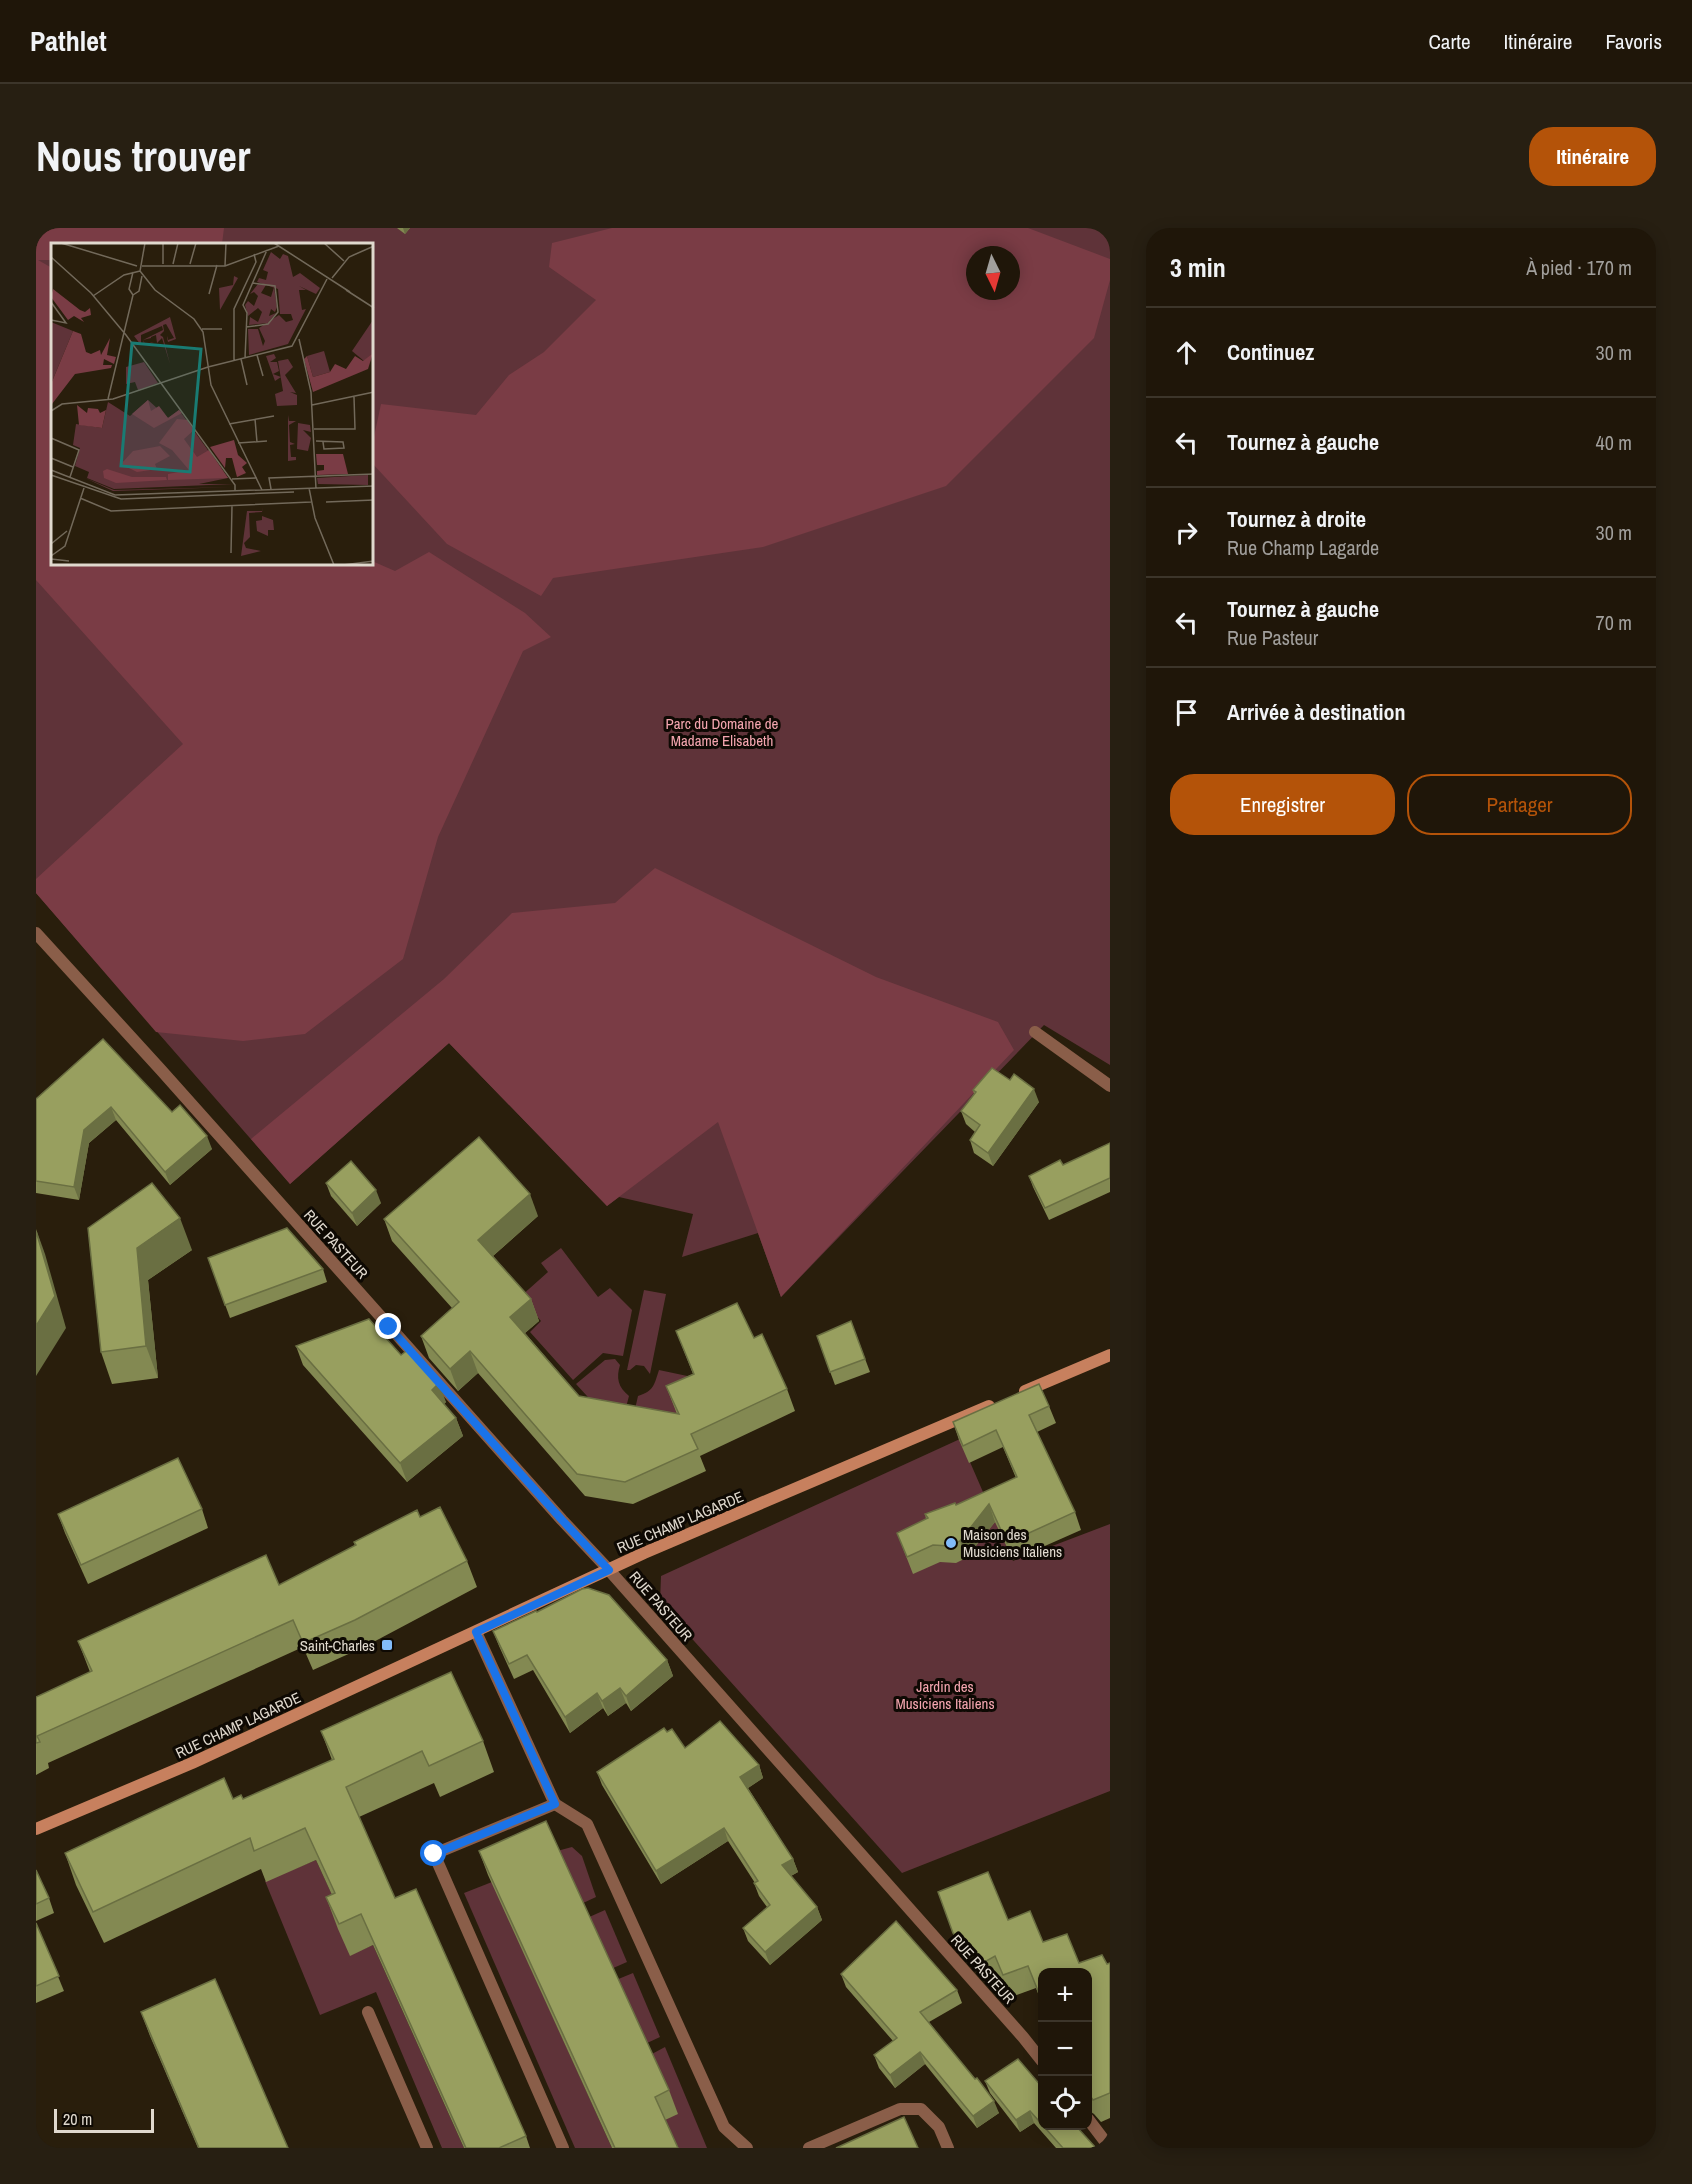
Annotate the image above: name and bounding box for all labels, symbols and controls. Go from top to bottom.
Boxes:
text: Pathlet [30,22,107,60]
text: Carte [1428,27,1471,56]
text: Itinéraire [1504,27,1572,56]
text: Favoris [1605,27,1662,56]
button: Itinéraire [1529,127,1656,186]
text: Nous trouver [36,128,250,184]
inset map [51,243,374,566]
north arrow [966,246,1020,300]
text: 3 min [1170,250,1226,285]
text: À pied · 170 m [1526,254,1632,281]
icon: ahead [1170,336,1203,369]
text: Continuez [1227,337,1314,367]
text: 30 m [1596,339,1632,366]
icon: left [1170,426,1203,459]
text: Tournez à gauche [1227,427,1379,457]
text: 40 m [1596,429,1632,456]
text: Tournez à droite [1227,504,1366,534]
icon: right [1170,516,1203,549]
text: 30 m [1596,519,1632,546]
text: Rue Champ Lagarde [1227,534,1379,561]
text: Tournez à gauche [1227,594,1379,624]
icon: left [1170,606,1203,639]
text: 70 m [1596,609,1632,636]
text: Rue Pasteur [1227,624,1318,651]
icon: arrive [1170,696,1203,729]
text: Arrivée à destination [1227,697,1405,727]
park label: Parc du Domaine de Madame Elisabeth [666,713,779,751]
button: Enregistrer [1170,774,1395,835]
button: Partager [1407,774,1632,835]
street label: RUE PASTEUR [299,1205,373,1283]
route end [375,1313,401,1339]
street label: RUE CHAMP LAGARDE [613,1486,747,1558]
place label: Maison des Musiciens Italiens [963,1524,1062,1562]
marker: Maison des Musiciens Italiens [944,1536,958,1550]
street label: RUE PASTEUR [625,1566,697,1646]
place label: Saint-Charles [300,1635,375,1656]
marker: Saint-Charles [380,1638,394,1652]
park label: Jardin des Musiciens Italiens [895,1676,995,1714]
street label: RUE CHAMP LAGARDE [172,1687,304,1763]
route start [420,1840,446,1866]
street label: RUE PASTEUR [946,1930,1020,2008]
map controls [1038,1968,1092,2130]
button: + [1038,1968,1092,2022]
button: − [1038,2022,1092,2076]
button: locate [1038,2076,1092,2130]
scale bar [54,2106,154,2134]
text: 20 m [63,2108,92,2130]

